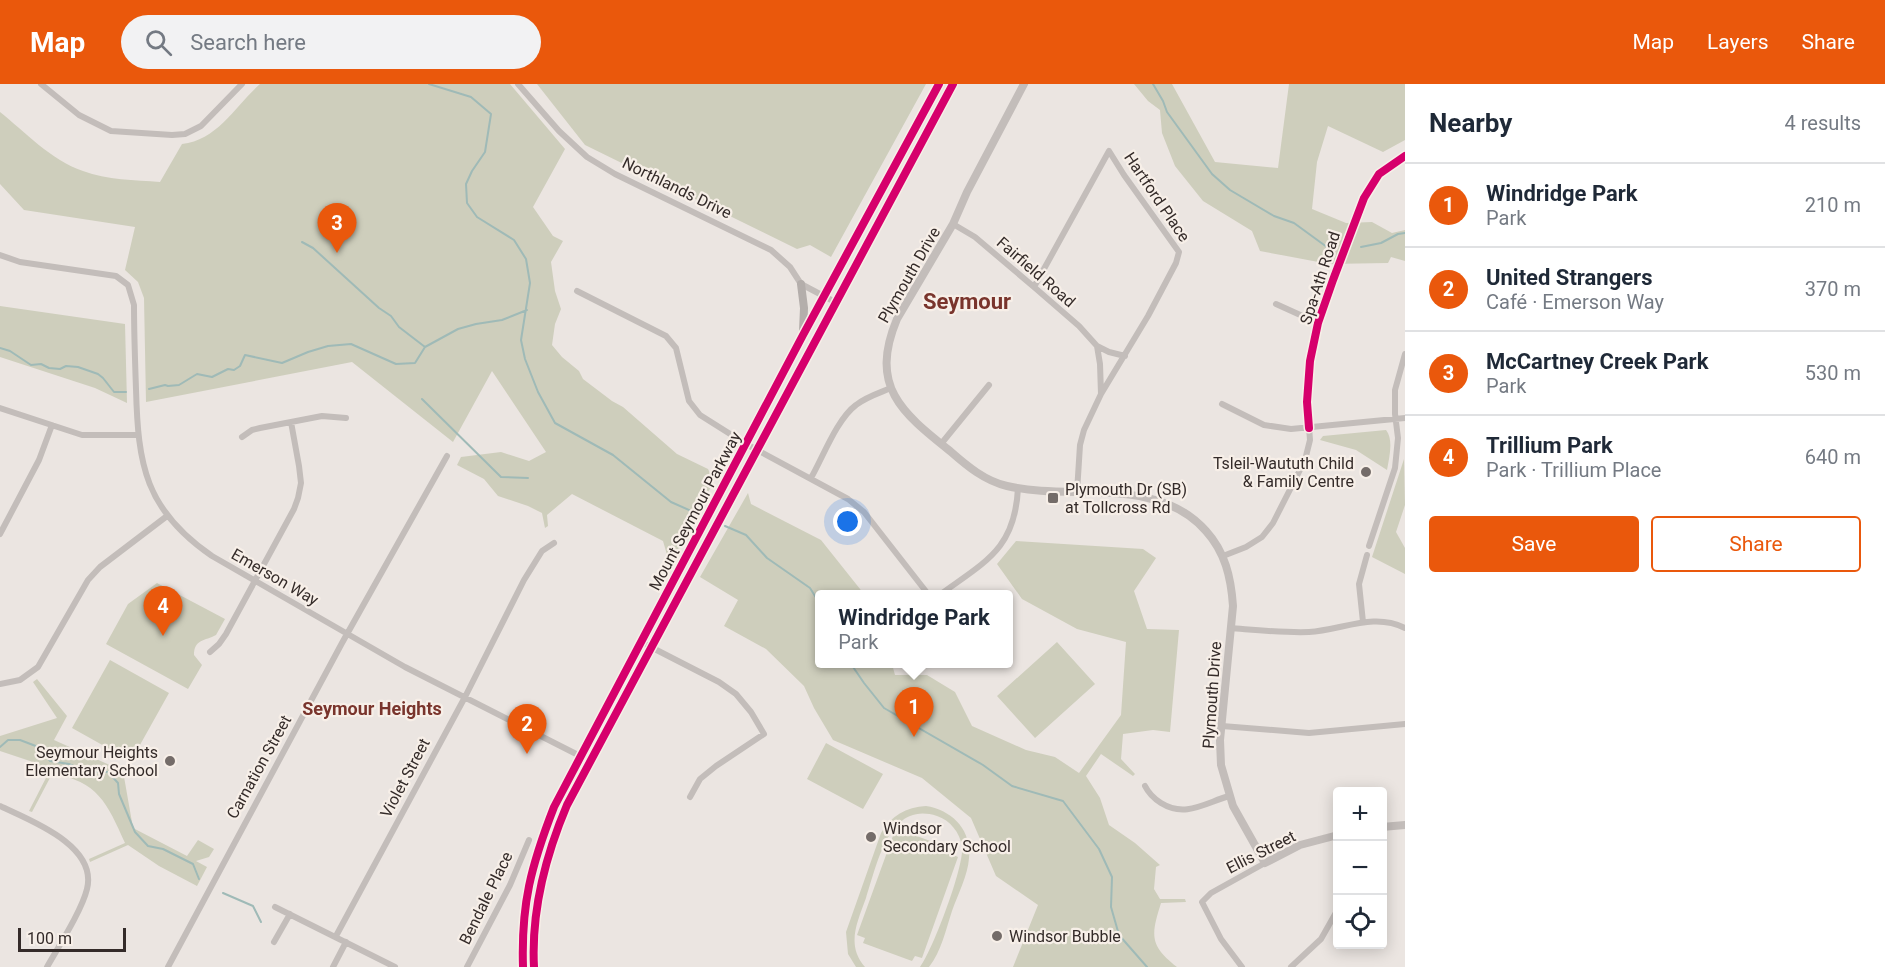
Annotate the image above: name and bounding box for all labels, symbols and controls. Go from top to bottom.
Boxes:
search box [121,15,541,69]
text: Map [30,26,85,59]
icon: search [142,26,175,59]
text: Search here [190,30,306,55]
text: Map [1632,30,1674,54]
text: Layers [1707,30,1768,54]
text: Share [1801,30,1855,54]
text: Nearby [1429,108,1512,138]
text: 4 results [1785,111,1861,135]
street label: Hartford Place [1120,149,1194,245]
street label: Northlands Drive [619,153,735,223]
text: Windridge Park [1486,181,1638,206]
text: 1 [1443,193,1454,217]
text: 210 m [1805,193,1861,217]
pin: 3 [318,204,356,253]
text: Park [1486,206,1526,230]
street label: Plymouth Drive [874,224,944,326]
street label: Spa-Ath Road [1296,229,1344,327]
street label: Fairfield Road [993,233,1079,311]
text: United Strangers [1486,265,1652,290]
text: 2 [1443,277,1454,301]
text: 370 m [1805,277,1861,301]
district label: Seymour [923,289,1011,314]
text: Café · Emerson Way [1486,290,1664,314]
text: McCartney Creek Park [1486,349,1708,374]
text: 3 [1443,361,1454,385]
text: 530 m [1805,361,1861,385]
text: Park [1486,374,1526,398]
street label: Mount Seymour Parkway [645,428,745,594]
text: Trillium Park [1486,433,1613,458]
text: 4 [1443,445,1454,469]
text: 640 m [1805,445,1861,469]
place label: Tsleil-Waututh Child & Family Centre [1213,454,1354,491]
text: Park · Trillium Place [1486,458,1661,482]
marker: Tsleil-Waututh Child & Family Centre [1359,465,1373,479]
place label: Plymouth Dr (SB) at Tollcross Rd [1065,480,1187,517]
marker: Plymouth Dr (SB) at Tollcross Rd [1046,491,1060,505]
your location [833,507,862,536]
button: Save [1429,516,1639,572]
button: Share [1651,516,1861,572]
street label: Emerson Way [228,544,322,610]
pin: 4 [144,586,182,636]
popup [815,590,1013,668]
text: Windridge Park [838,605,990,630]
text: Park [838,630,879,654]
street label: Plymouth Drive [1199,641,1225,749]
pin: 1 [894,688,934,737]
district label: Seymour Heights [302,698,442,719]
pin: 2 [508,704,546,754]
street label: Carnation Street [223,712,295,822]
street label: Violet Street [376,735,434,821]
place label: Seymour Heights Elementary School [25,743,158,780]
marker: Seymour Heights Elementary School [163,754,177,768]
map controls [1333,787,1387,949]
button: + [1333,787,1387,841]
place label: Windsor Secondary School [883,819,1011,856]
street label: Ellis Street [1223,826,1299,878]
marker: Windsor Secondary School [864,830,878,844]
button: − [1333,841,1387,895]
street label: Bendale Place [455,848,517,948]
button: locate [1333,895,1387,949]
scale bar [18,925,126,952]
place label: Windsor Bubble [1009,927,1121,946]
text: 100 m [27,929,72,948]
marker: Windsor Bubble [990,929,1004,943]

